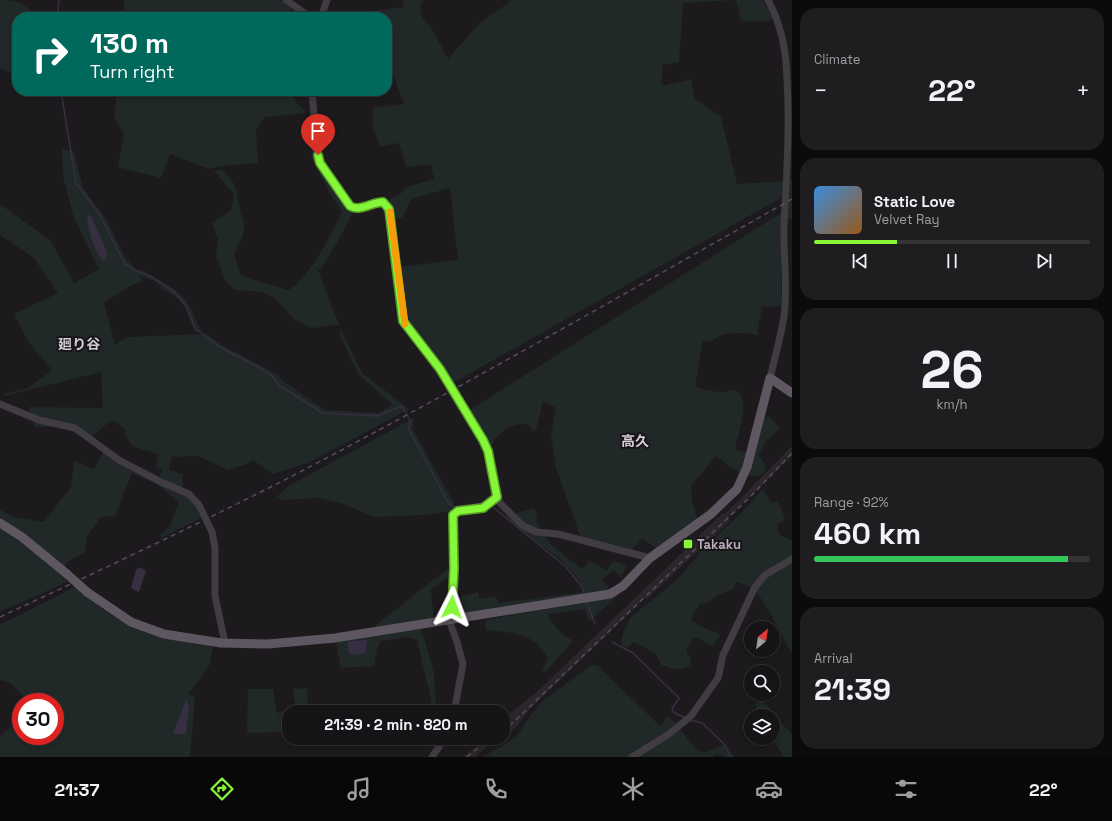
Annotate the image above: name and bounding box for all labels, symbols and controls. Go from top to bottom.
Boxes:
text: 130 m [90,25,169,61]
icon: right [24,28,76,80]
text: Climate [814,51,860,68]
text: Turn right [90,60,174,83]
text: 22° [928,71,976,110]
text: − [814,76,828,104]
text: + [1076,76,1090,104]
pin [301,114,335,155]
icon: arrive [307,120,329,142]
text: Static Love [874,192,955,211]
text: Velvet Ray [874,211,939,228]
icon: previous [849,250,871,272]
icon: pause [941,250,963,272]
icon: next [1033,250,1055,272]
district label: 廻り谷 [58,335,101,353]
text: 26 [920,337,984,403]
text: km/h [937,396,967,413]
district label: 高久 [621,432,649,450]
text: Range · 92% [814,494,889,511]
text: 460 km [814,514,921,553]
place label: Takaku [697,536,741,553]
marker: Takaku [682,538,694,550]
position arrow [431,586,473,628]
north arrow [744,621,780,657]
map controls [744,621,780,745]
text: Arrival [814,650,853,667]
button: search [744,665,780,701]
text: 21:39 [814,670,891,709]
speed limit sign: 30 [12,693,64,745]
button: layers [744,709,780,745]
text: 21:39 · 2 min · 820 m [324,715,468,734]
icon: directions [208,775,236,803]
icon: music [345,775,373,803]
icon: phone [482,775,510,803]
icon: climate [619,775,647,803]
icon: car [755,775,783,803]
icon: filters [892,775,920,803]
text: 21:37 [54,778,100,801]
text: 22° [1029,778,1058,801]

